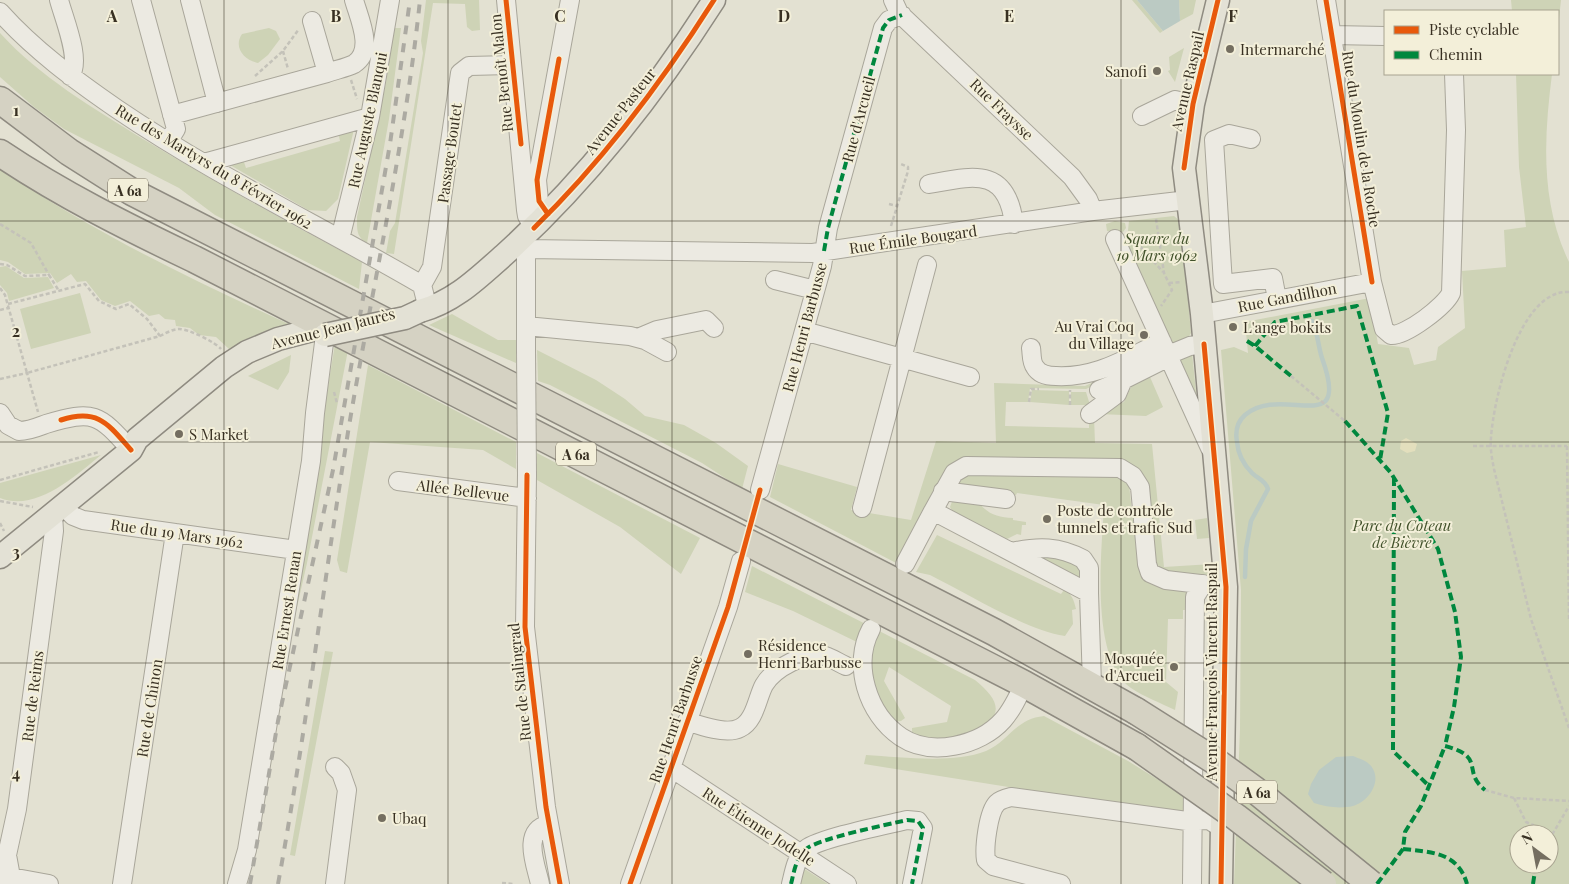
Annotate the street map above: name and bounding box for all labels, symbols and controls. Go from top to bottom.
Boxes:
text: A [106,5,118,26]
text: B [331,5,342,26]
text: C [554,5,566,26]
text: D [778,5,790,26]
text: E [1004,5,1014,26]
text: F [1228,5,1238,26]
legend [1384,10,1559,75]
street label: Rue Benoît Malon [485,13,517,133]
text: Piste cyclable [1429,19,1519,39]
street label: Avenue Raspail [1166,29,1208,134]
place label: Intermarché [1240,39,1324,59]
marker: Intermarché [1224,43,1236,55]
text: Chemin [1429,44,1482,64]
street label: Rue du Moulin de la Roche [1338,49,1386,229]
street label: Rue Auguste Blanqui [343,50,391,190]
place label: Sanofi [1105,61,1147,81]
street label: Avenue Pasteur [579,63,660,159]
marker: Sanofi [1151,65,1163,77]
street label: Rue d'Arcueil [837,74,879,164]
street label: Rue Fraysse [966,74,1038,144]
text: 1 [13,99,19,120]
street label: Rue des Martyrs du 8 Février 1962 [112,99,316,233]
street label: Passage Boutet [432,101,466,204]
road number: A 6a [108,178,148,202]
street label: Rue Émile Bougard [848,220,978,258]
park label: Square du 19 Mars 1962 [1116,228,1198,265]
street label: Rue Henri Barbusse [777,260,831,394]
street label: Rue Gandilhon [1236,278,1338,316]
street label: Avenue Jean Jaurès [268,303,397,353]
place label: Au Vrai Coq du Village [1054,316,1135,353]
place label: L'ange bokits [1243,317,1331,337]
text: 2 [12,320,20,341]
marker: L'ange bokits [1227,321,1239,333]
marker: Au Vrai Coq du Village [1138,329,1150,341]
place label: S Market [189,424,249,444]
marker: S Market [173,428,185,440]
road number: A 6a [556,442,596,466]
street label: Allée Bellevue [414,474,511,506]
place label: Poste de contrôle tunnels et trafic Sud [1057,500,1193,537]
marker: Poste de contrôle tunnels et trafic Sud [1041,513,1053,525]
street label: Rue du 19 Mars 1962 [109,514,245,552]
park label: Parc du Coteau de Bièvre [1352,515,1451,552]
text: 3 [12,541,20,562]
street label: Rue Ernest Renan [267,549,305,671]
street label: Avenue François Vincent Raspail [1201,563,1221,782]
street label: Rue de Stalingrad [503,622,535,742]
place label: Résidence Henri Barbusse [758,635,862,672]
marker: Résidence Henri Barbusse [742,648,754,660]
place label: Mosquée d'Arcueil [1104,648,1164,685]
street label: Rue de Reims [16,649,48,743]
street label: Rue Henri Barbusse [644,653,706,785]
street label: Rue de Chinon [131,657,167,759]
marker: Mosquée d'Arcueil [1168,661,1180,673]
text: 4 [12,762,20,783]
road number: A 6a [1237,780,1277,804]
street label: Rue Étienne Jodelle [699,782,819,870]
place label: Ubaq [392,808,427,828]
marker: Ubaq [376,812,388,824]
north arrow [1509,824,1559,874]
text: N [1518,827,1536,848]

